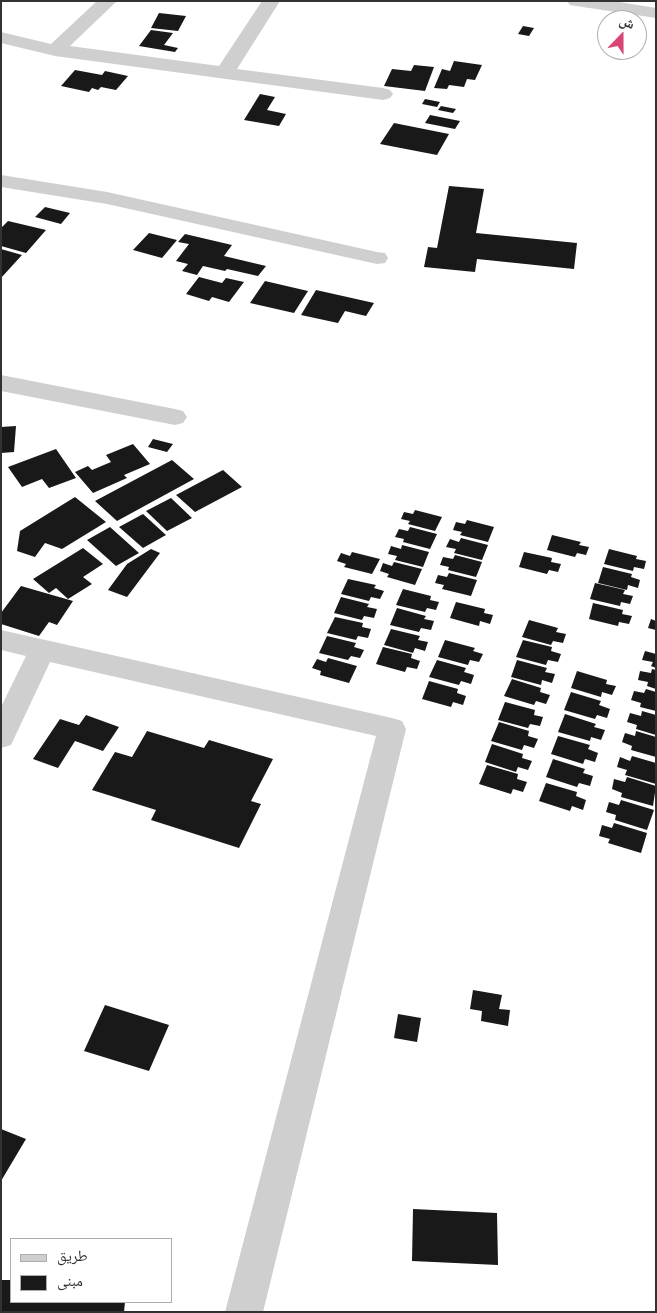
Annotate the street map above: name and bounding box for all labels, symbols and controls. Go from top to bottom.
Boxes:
north arrow [597,10,647,60]
text: ش [617,12,637,32]
legend [10,1238,172,1303]
text: طريق [57,1247,88,1264]
text: مبنى [57,1272,83,1289]

